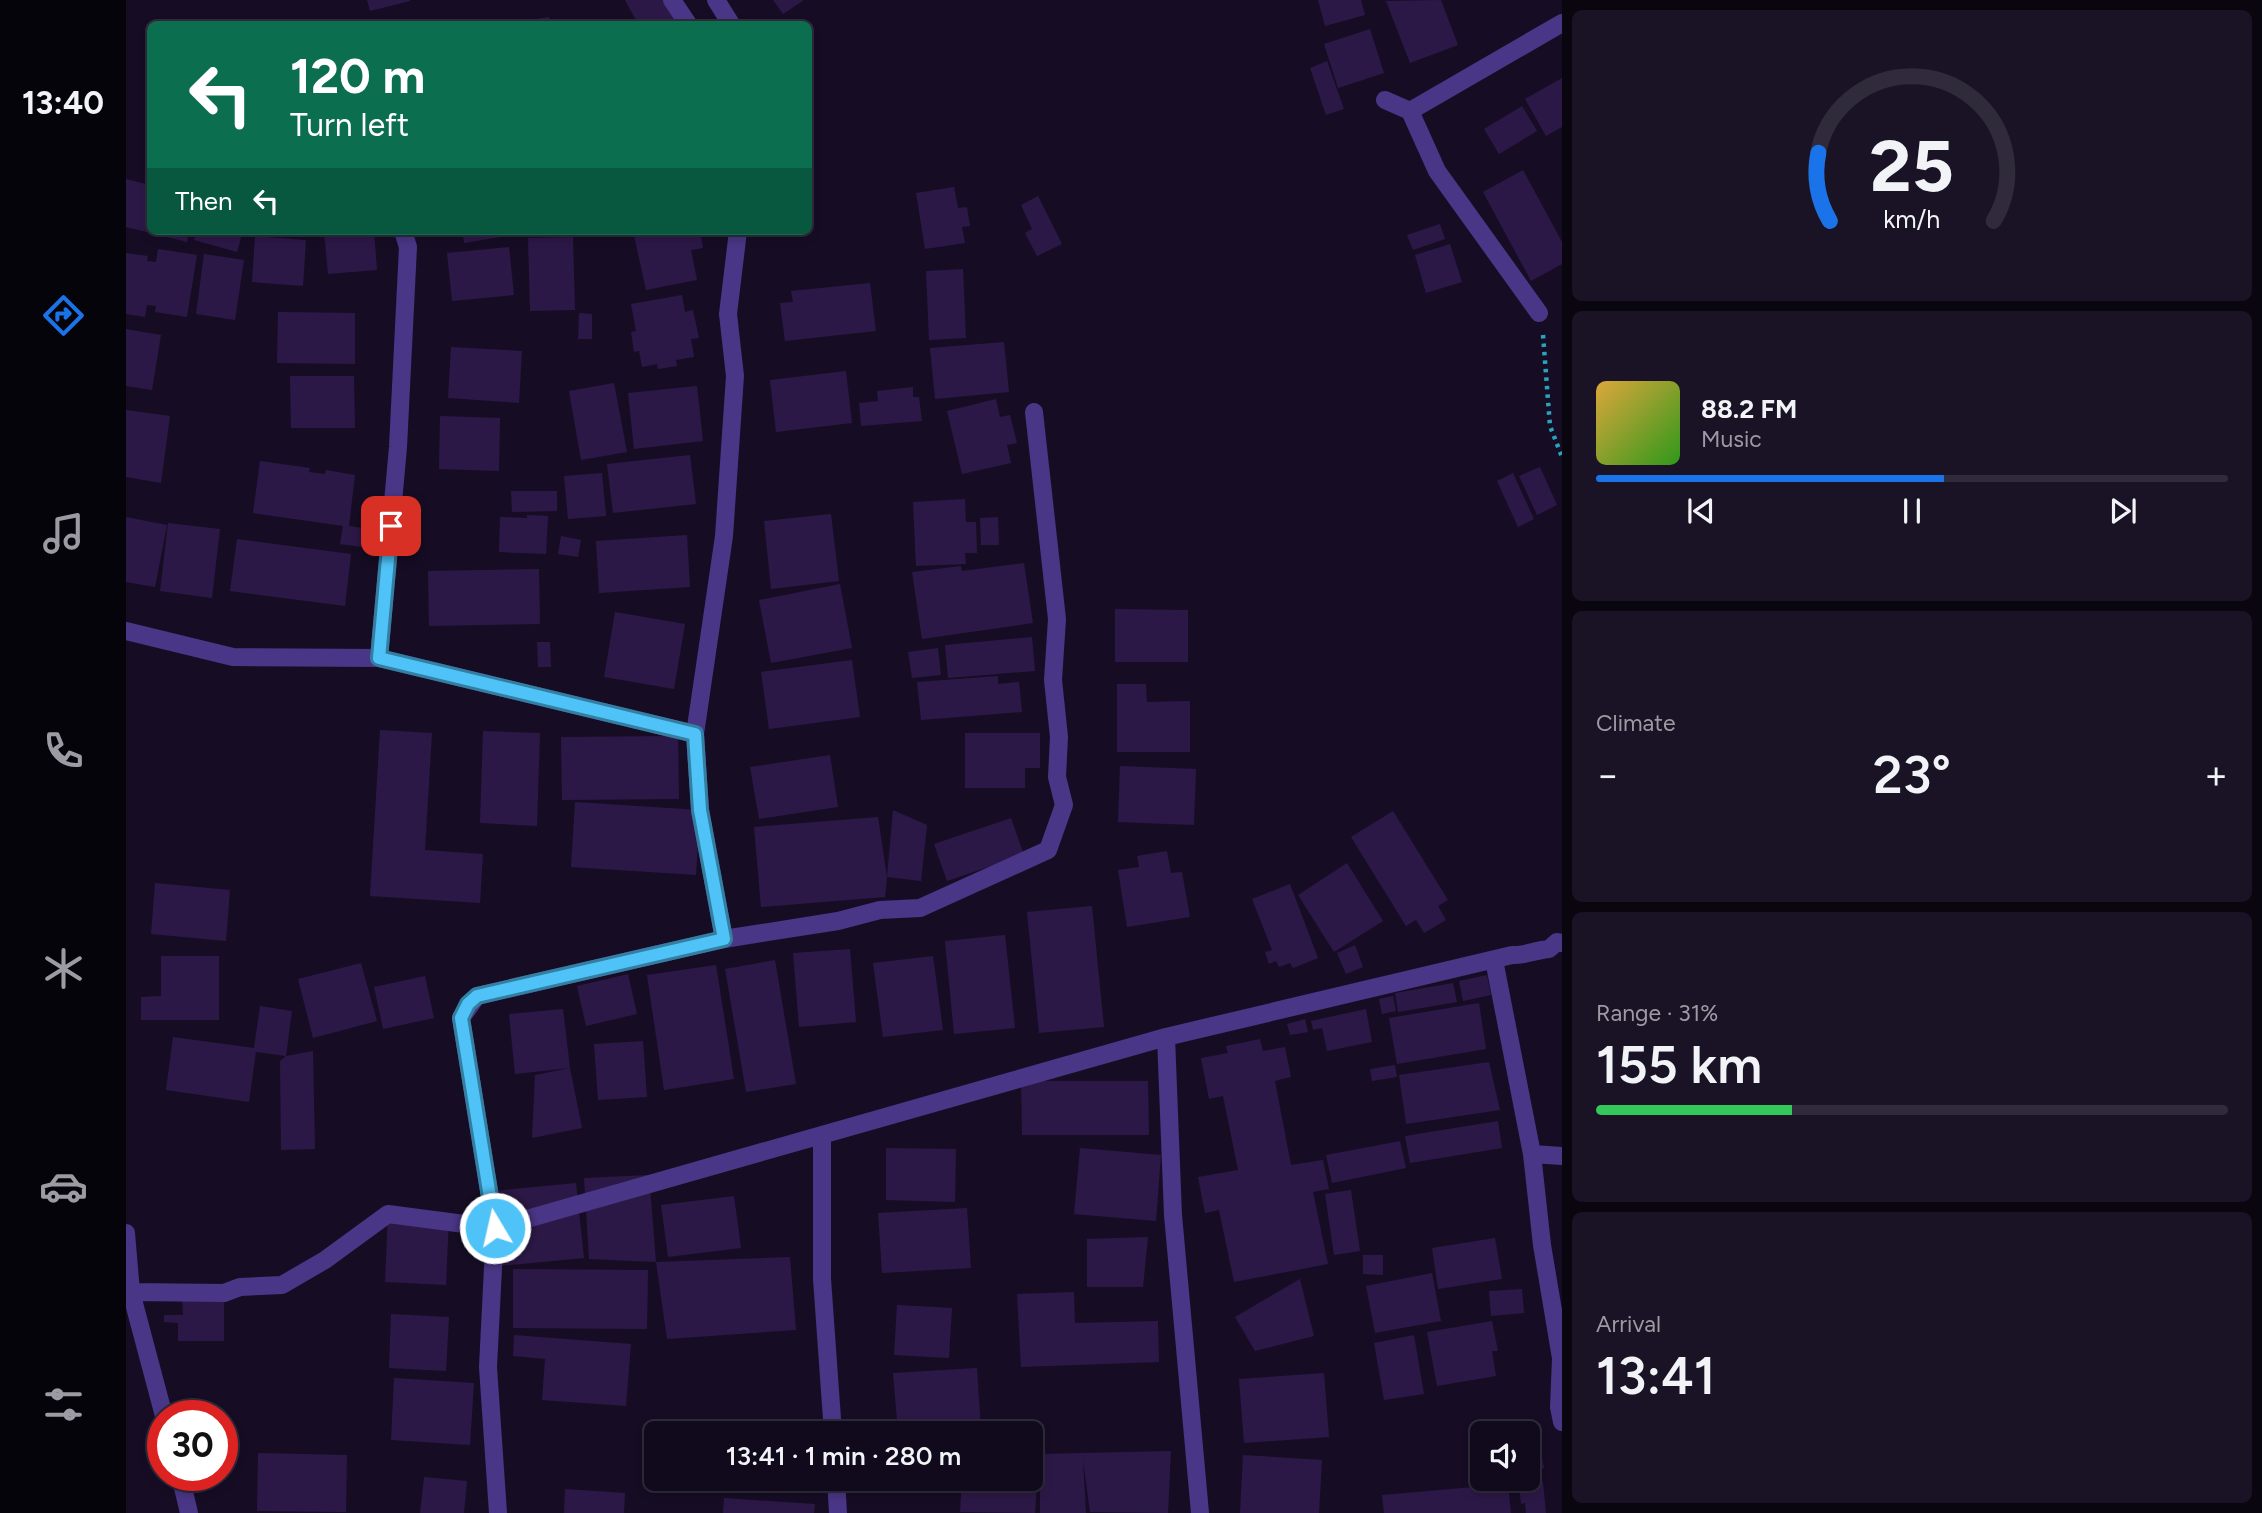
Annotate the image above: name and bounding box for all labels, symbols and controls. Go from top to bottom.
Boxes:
text: 120 m [290,46,425,105]
icon: left [175,49,266,140]
text: 13:40 [22,84,104,122]
text: Turn left [290,106,409,144]
text: 25 [1870,123,1954,210]
icon: left [247,182,285,220]
text: Then [175,185,233,217]
text: km/h [1883,204,1941,234]
icon: directions [39,291,88,340]
text: 88.2 FM [1701,393,1797,425]
text: Music [1701,425,1762,453]
icon: previous [1682,492,1720,530]
icon: pause [1893,492,1931,530]
icon: next [2104,492,2142,530]
pin [361,496,421,556]
icon: arrive [372,507,410,545]
icon: music [39,509,88,558]
text: Climate [1596,709,1675,737]
icon: phone [39,726,88,775]
text: 23° [1873,744,1951,806]
text: − [1596,752,1620,798]
text: + [2204,752,2228,798]
icon: climate [39,944,88,993]
text: Range · 31% [1596,999,1718,1027]
text: 155 km [1596,1034,1762,1096]
icon: car [39,1162,88,1211]
position arrow [458,1191,532,1265]
text: Arrival [1596,1310,1661,1338]
text: 13:41 [1596,1345,1716,1407]
icon: filters [39,1380,88,1429]
speed limit sign: 30 [147,1400,238,1491]
map controls [1470,1421,1540,1491]
button: sound [1470,1421,1540,1491]
text: 13:41 · 1 min · 280 m [726,1440,961,1472]

